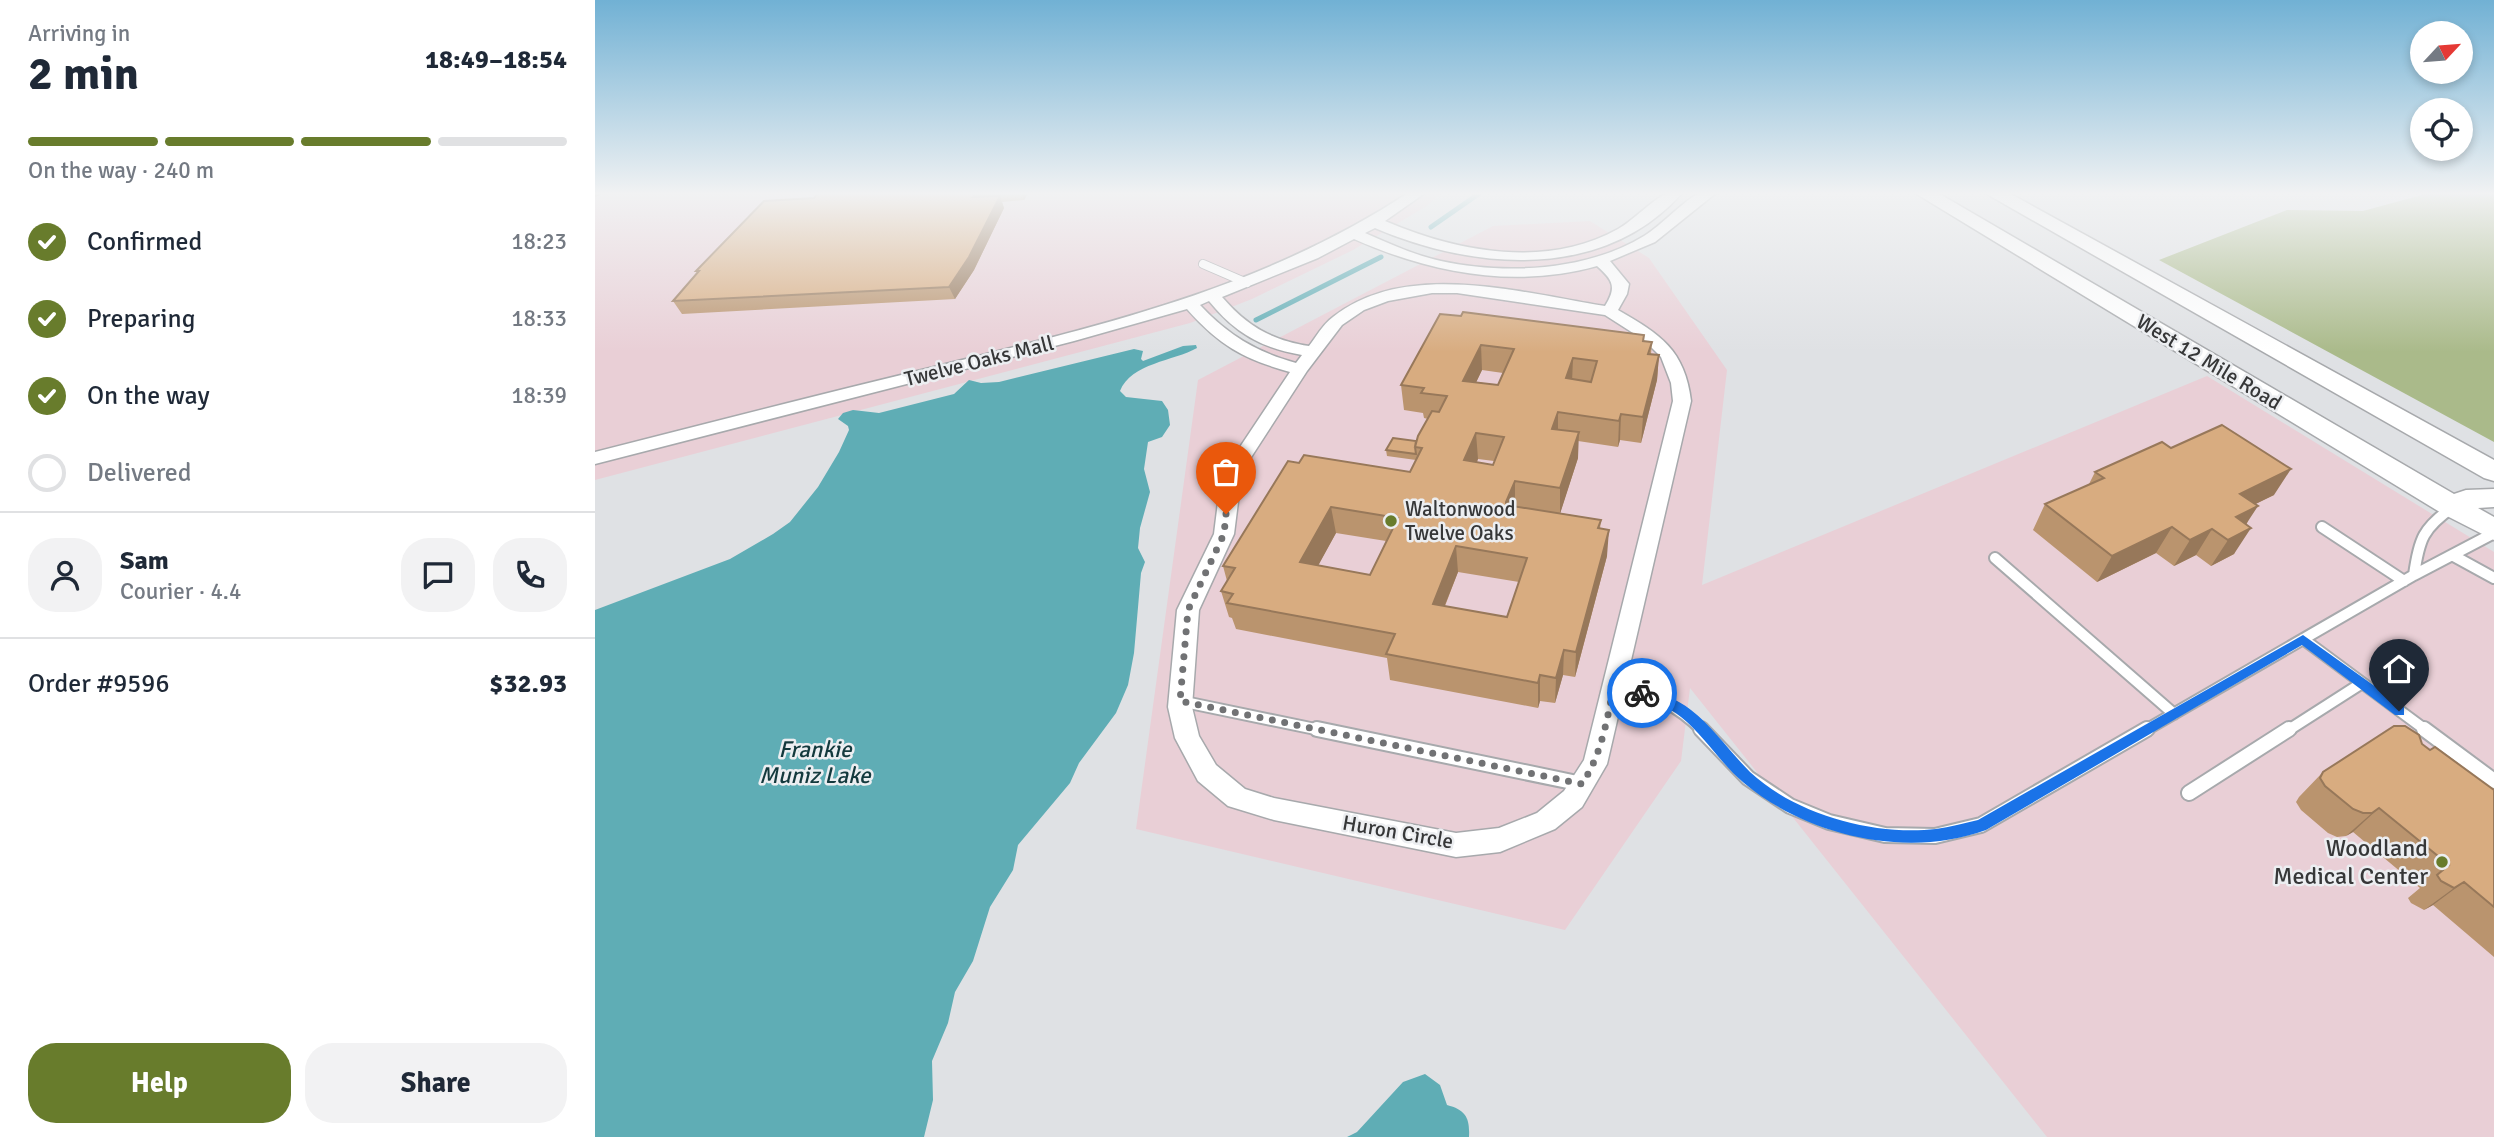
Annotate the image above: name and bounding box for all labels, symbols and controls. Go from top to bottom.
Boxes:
text: Arriving in [28,19,130,48]
north arrow [2410,21,2473,84]
map controls [2410,21,2473,161]
text: 18:49–18:54 [425,44,567,76]
text: 2 min [28,46,139,102]
button: locate [2410,98,2473,161]
text: On the way · 240 m [28,156,214,185]
icon: check [28,223,66,261]
text: Confirmed [87,226,202,258]
text: 18:23 [511,227,567,256]
icon: check [28,300,66,338]
text: Preparing [87,303,195,335]
text: 18:33 [511,304,567,333]
street label: West 12 Mile Road [2132,308,2286,416]
street label: Twelve Oaks Mall [902,330,1056,392]
icon: check [28,377,66,415]
text: On the way [87,380,210,412]
text: 18:39 [511,381,567,410]
pin [1196,442,1256,514]
icon: bag [1207,453,1245,491]
text: Delivered [87,457,192,489]
place label: Waltonwood Twelve Oaks [1405,496,1516,546]
marker: Waltonwood Twelve Oaks [1383,513,1399,529]
button: person [28,538,102,612]
button: chat [401,538,475,612]
button: phone [493,538,567,612]
text: Sam [120,545,169,577]
text: Courier · 4.4 [120,577,241,606]
pin [2369,639,2429,711]
icon: home [2380,650,2418,688]
courier [1607,658,1677,728]
text: Order #9596 [28,668,169,700]
text: $32.93 [489,668,567,700]
icon: bike [1623,674,1661,712]
water label: Frankie Muniz Lake [759,735,872,790]
street label: Huron Circle [1341,809,1455,855]
place label: Woodland Medical Center [2273,833,2428,891]
marker: Woodland Medical Center [2434,854,2450,870]
button: Help [28,1043,291,1123]
button: Share [305,1043,567,1123]

